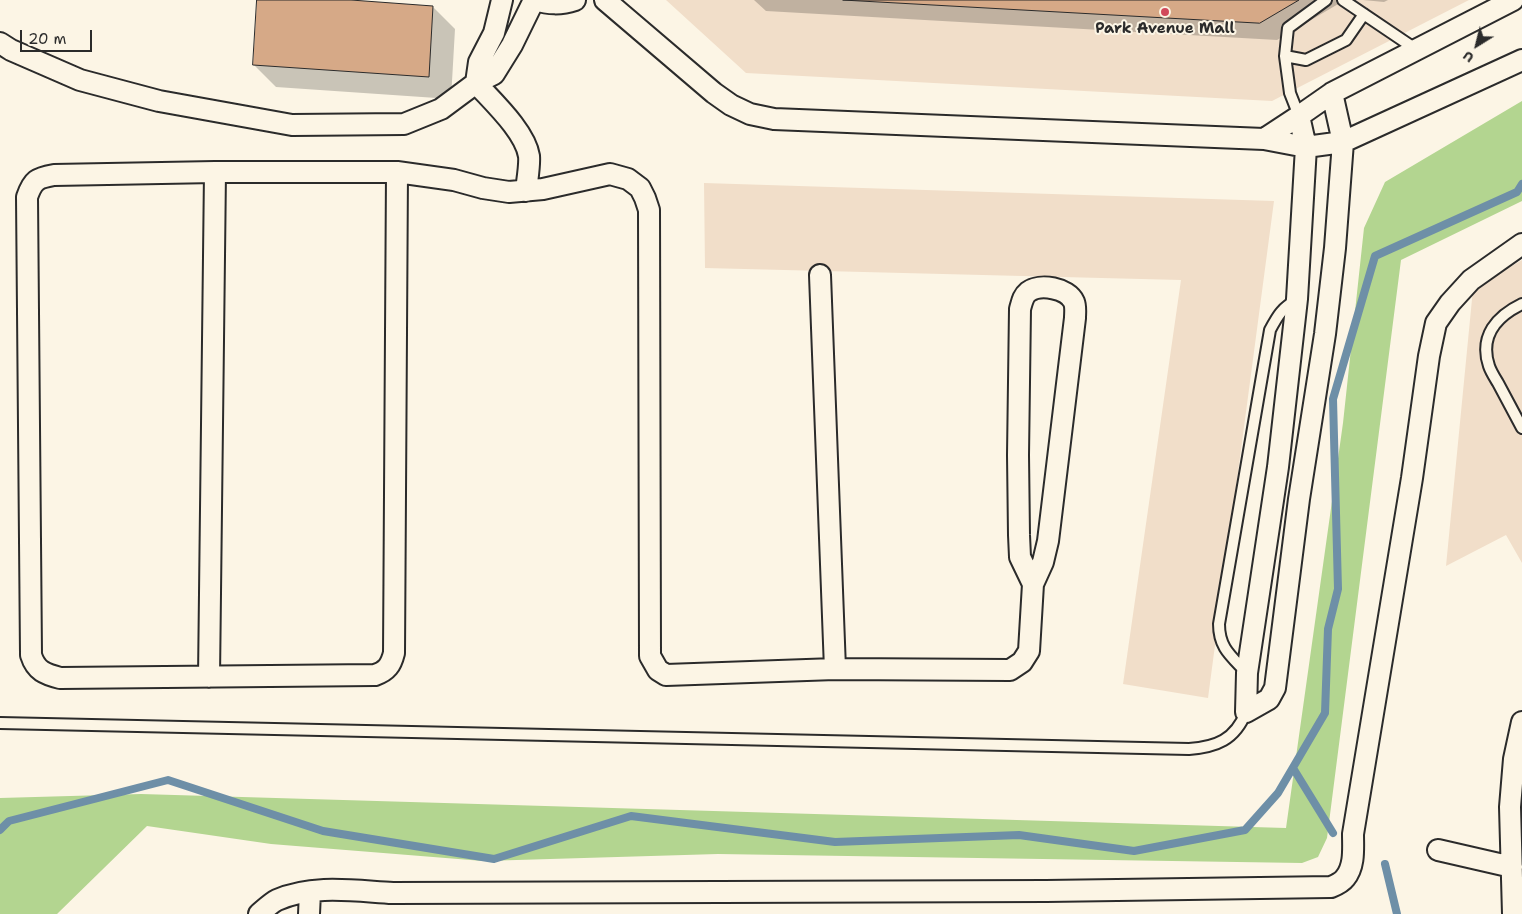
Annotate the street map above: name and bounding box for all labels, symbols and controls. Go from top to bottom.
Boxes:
marker: Park Avenue Mall [1159,6,1171,18]
scale bar [22,20,95,52]
place label: Park Avenue Mall [1095,20,1235,38]
north arrow [1452,20,1502,70]
text: 20 m [28,29,67,49]
text: U [1459,47,1477,67]

